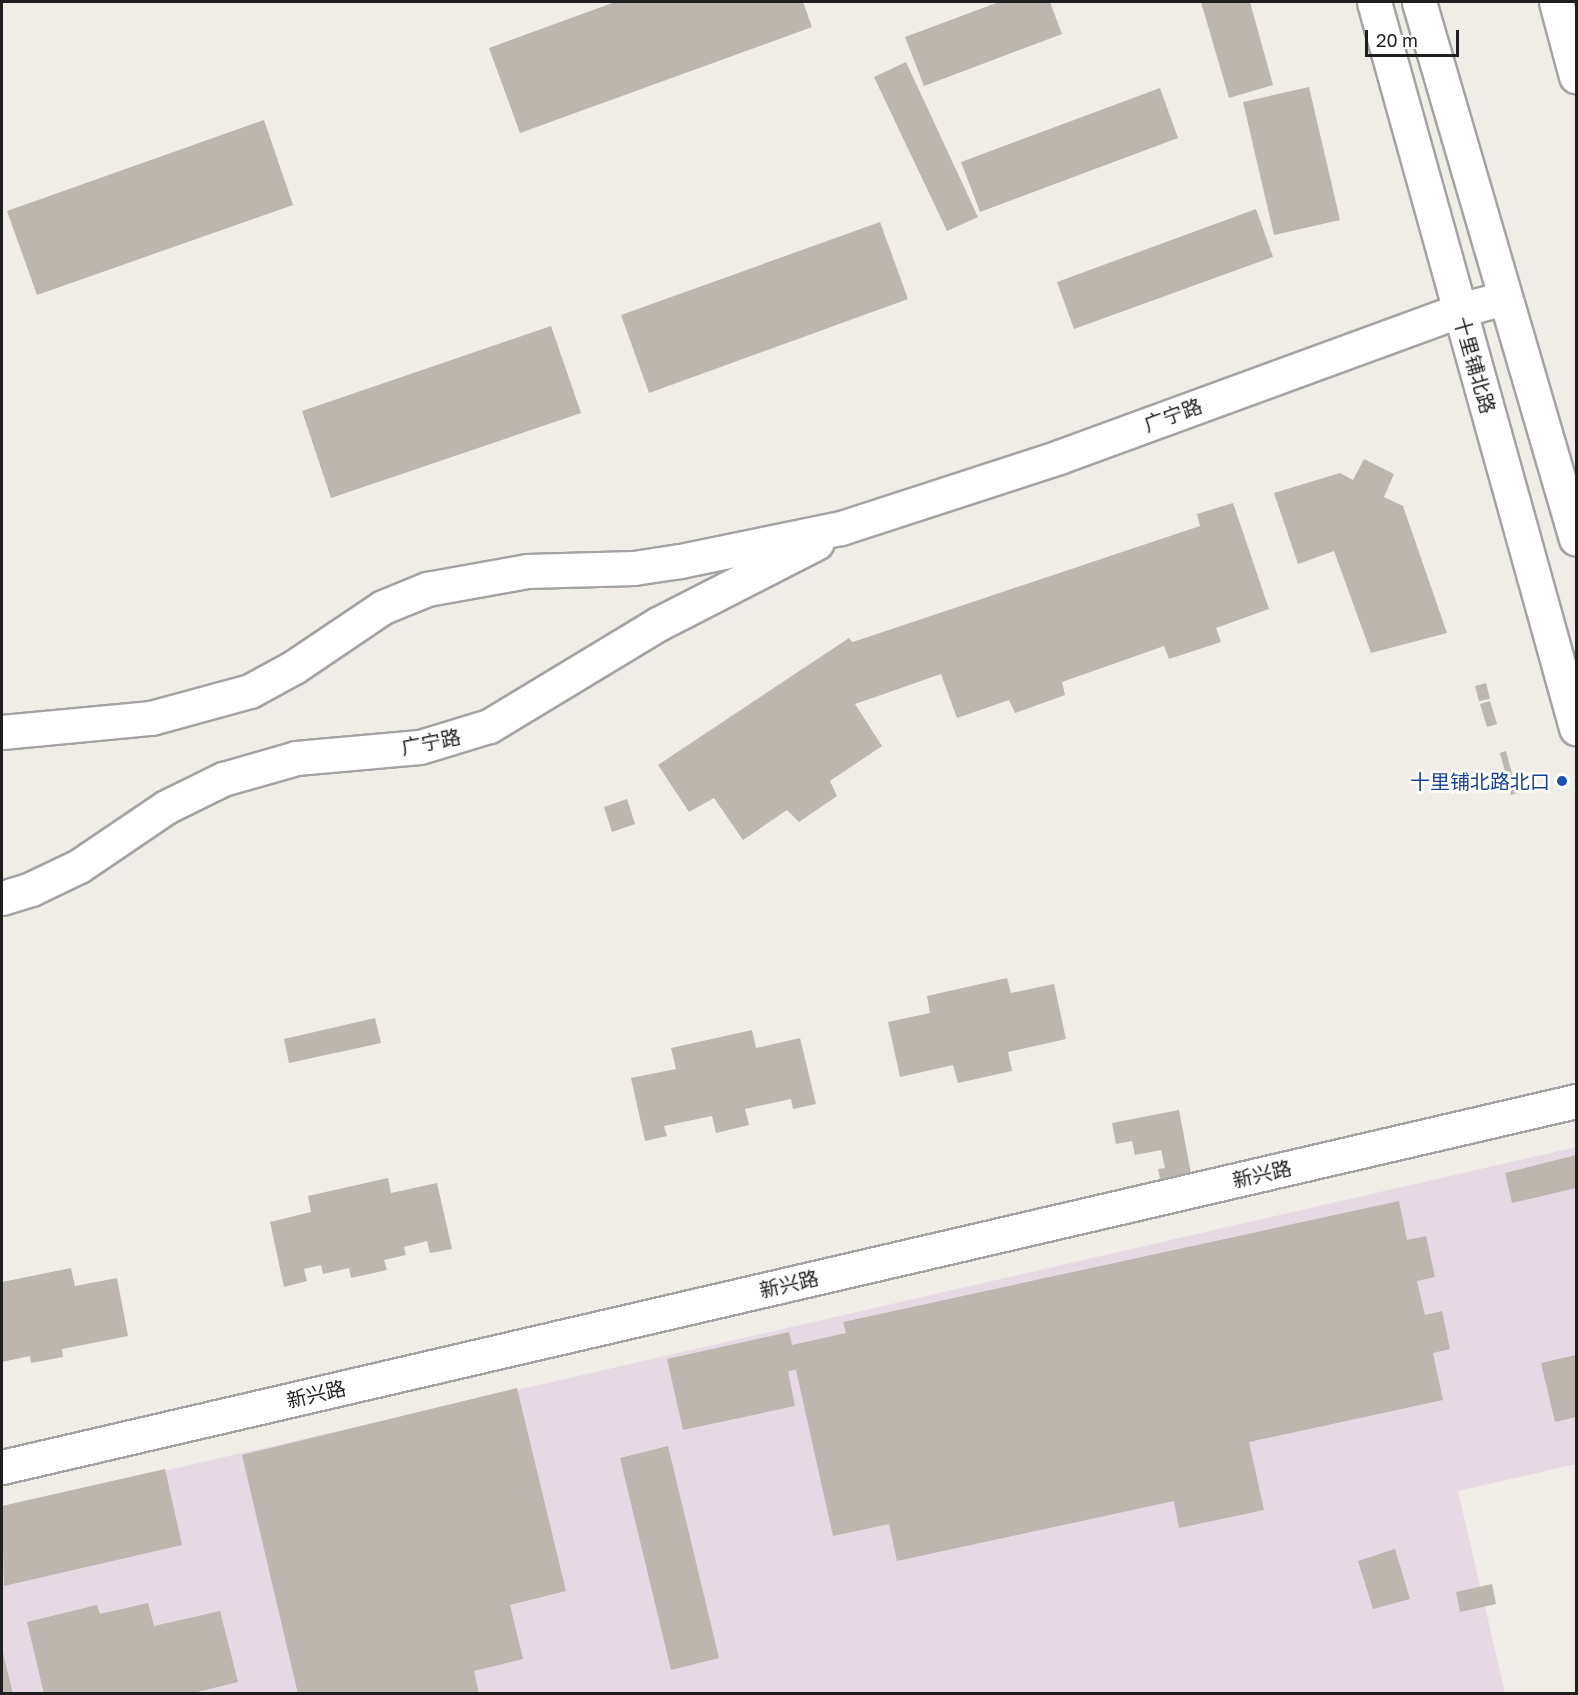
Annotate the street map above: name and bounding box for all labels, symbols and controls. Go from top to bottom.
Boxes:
scale bar [1368,18,1462,56]
text: 20 m [1376,29,1418,51]
street label: 十里铺北路 [1450,314,1500,416]
street label: 广宁路 [1141,393,1205,437]
street label: 广宁路 [399,724,463,760]
place label: 十里铺北路北口 [1410,769,1550,793]
marker: 十里铺北路北口 [1555,774,1569,788]
street label: 新兴路 [1230,1156,1294,1192]
street label: 新兴路 [757,1266,821,1302]
street label: 新兴路 [284,1376,348,1412]

